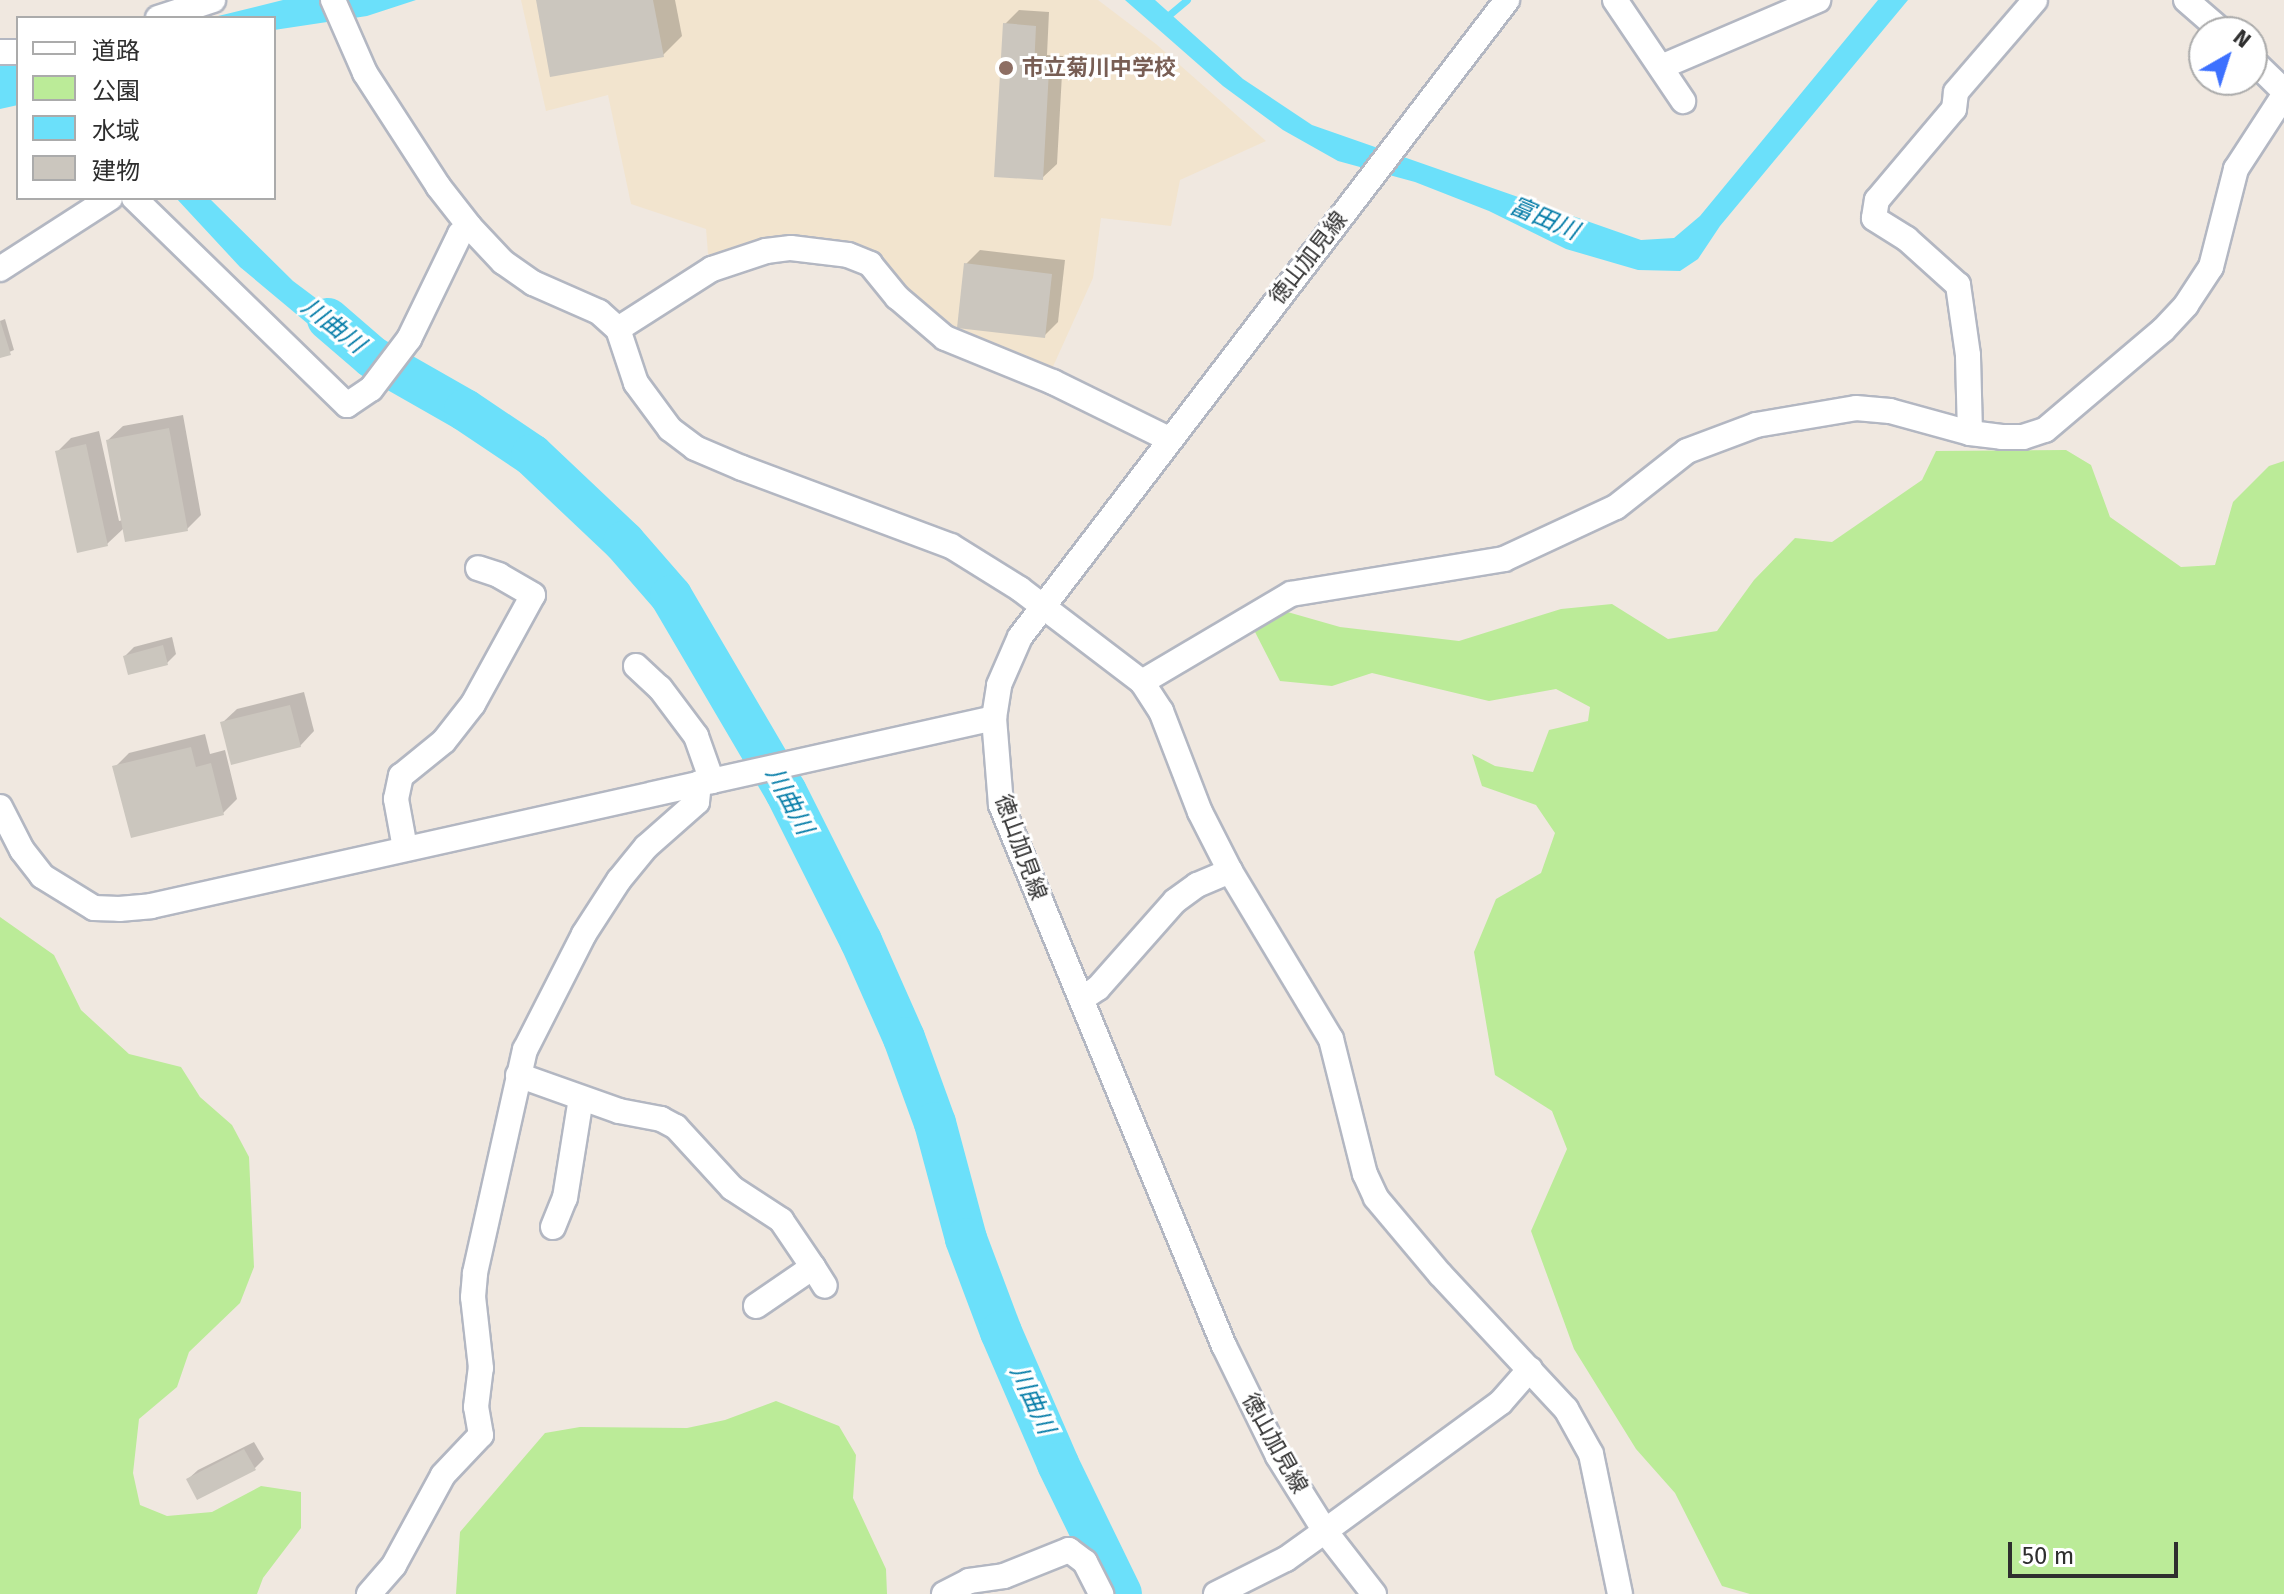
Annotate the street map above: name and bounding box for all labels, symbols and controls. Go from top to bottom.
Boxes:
legend [16,16,276,200]
north arrow [2188,16,2268,96]
text: N [2228,23,2256,54]
text: 道路 [92,37,140,65]
place label: 市立菊川中学校 [1022,55,1176,81]
marker: 市立菊川中学校 [997,59,1015,77]
text: 公園 [92,77,140,105]
text: 水域 [92,117,140,145]
text: 建物 [92,157,140,185]
water label: 富田川 [1505,192,1583,246]
street label: 徳山加見線 [1264,207,1352,309]
water label: 川曲川 [296,292,370,360]
water label: 川曲川 [759,762,819,840]
street label: 徳山加見線 [990,791,1052,903]
water label: 川曲川 [1004,1361,1060,1439]
street label: 徳山加見線 [1237,1388,1313,1498]
scale bar [2012,1526,2182,1576]
text: 50 m [2022,1542,2074,1570]

